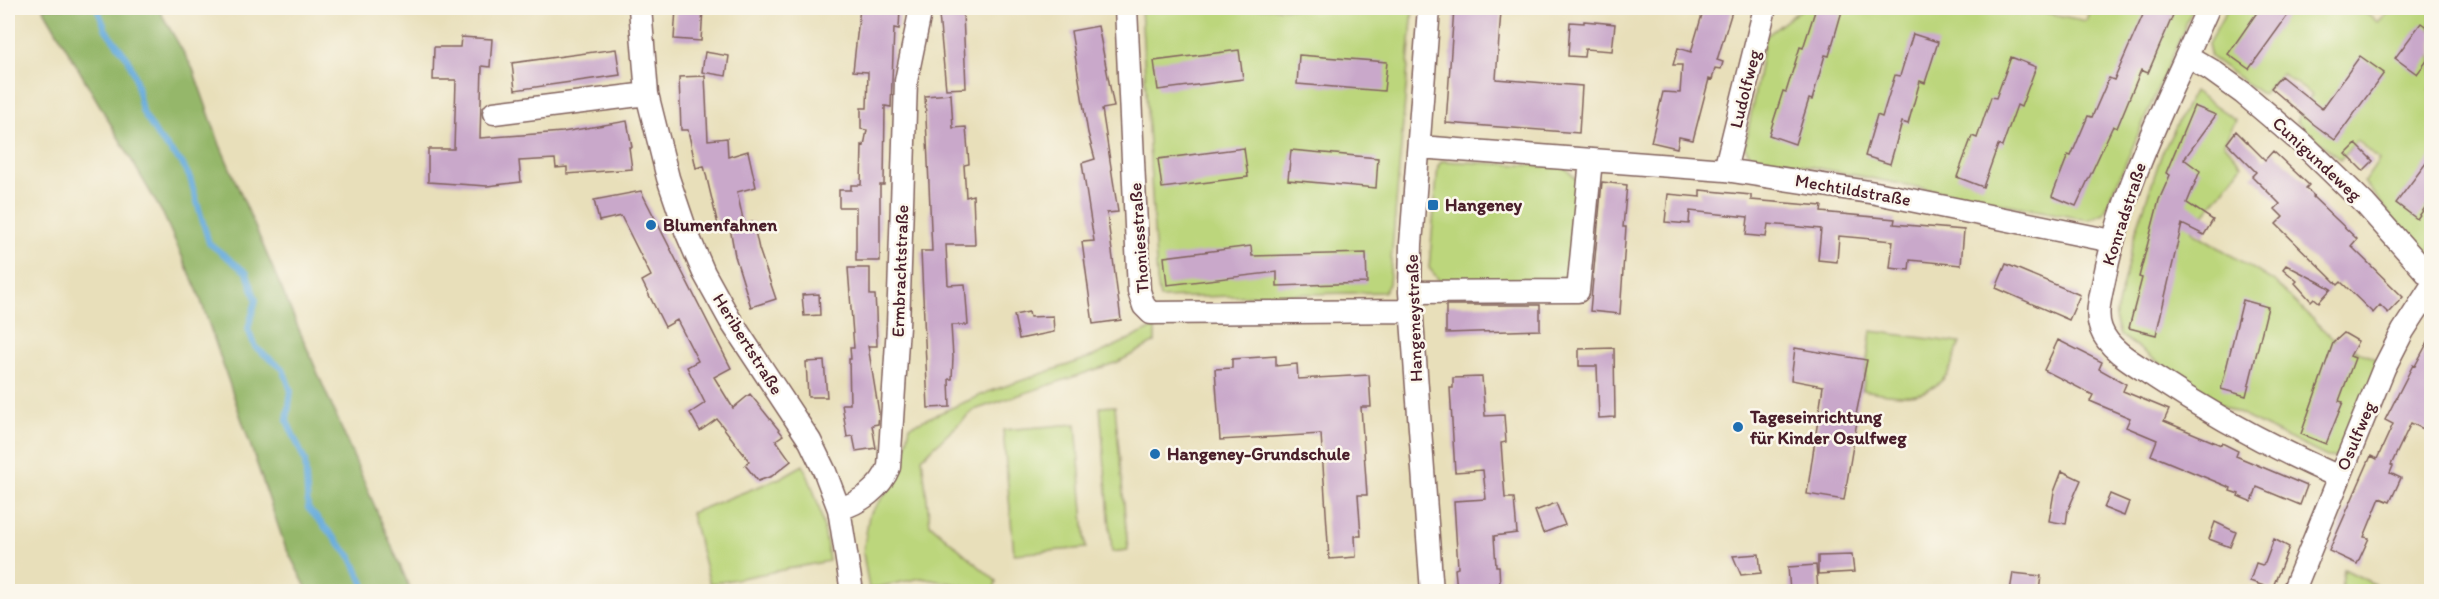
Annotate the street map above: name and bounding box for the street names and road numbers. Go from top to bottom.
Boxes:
street label: Ludolfweg [1725,47,1766,130]
street label: Cunigundeweg [2268,112,2367,206]
street label: Konradstraße [2097,160,2151,268]
street label: Mechtildstraße [1793,169,1913,211]
street label: Thoniesstraße [1124,182,1154,294]
street label: Ermbrachtstraße [887,204,913,338]
street label: Hangeneystraße [1401,254,1427,382]
street label: Heribertstraße [708,289,788,399]
street label: Osulfweg [2332,397,2381,474]

